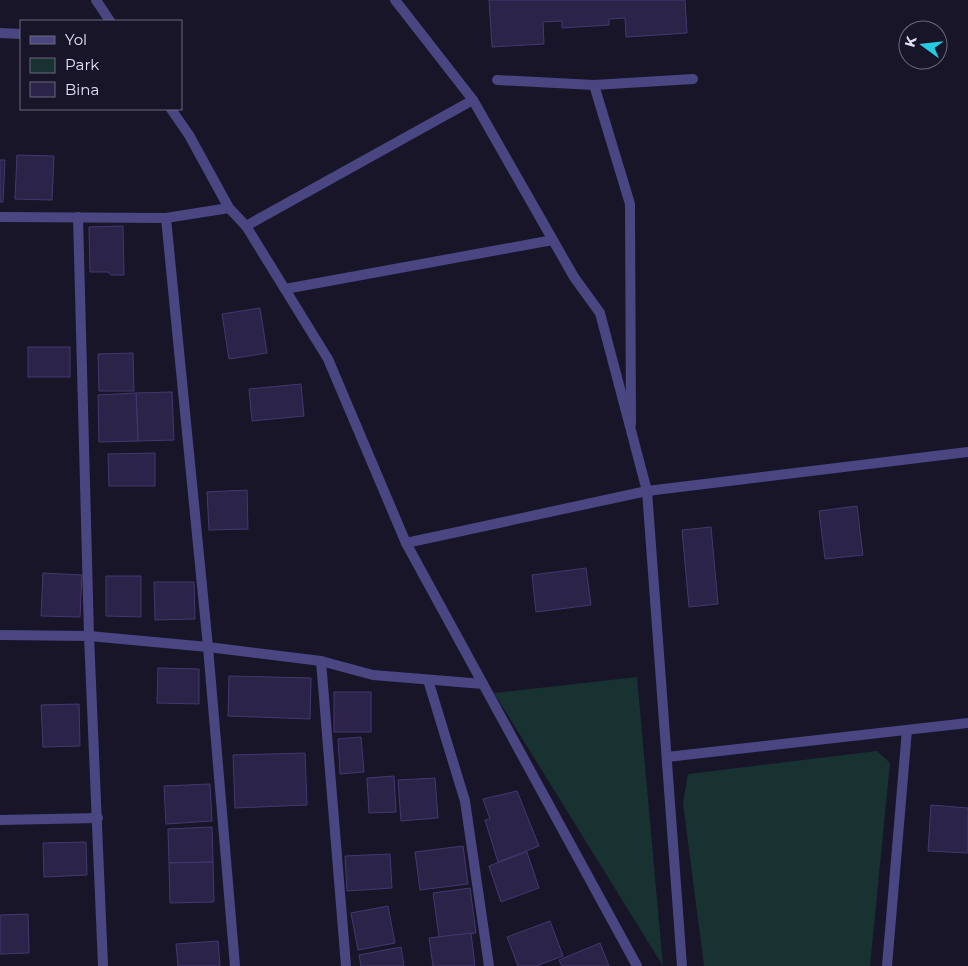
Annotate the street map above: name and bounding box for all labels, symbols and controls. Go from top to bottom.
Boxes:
legend [20,20,182,110]
north arrow [898,20,948,70]
text: Yol [65,30,87,49]
text: K [900,34,921,49]
text: Park [65,55,99,74]
text: Bina [65,80,99,99]

